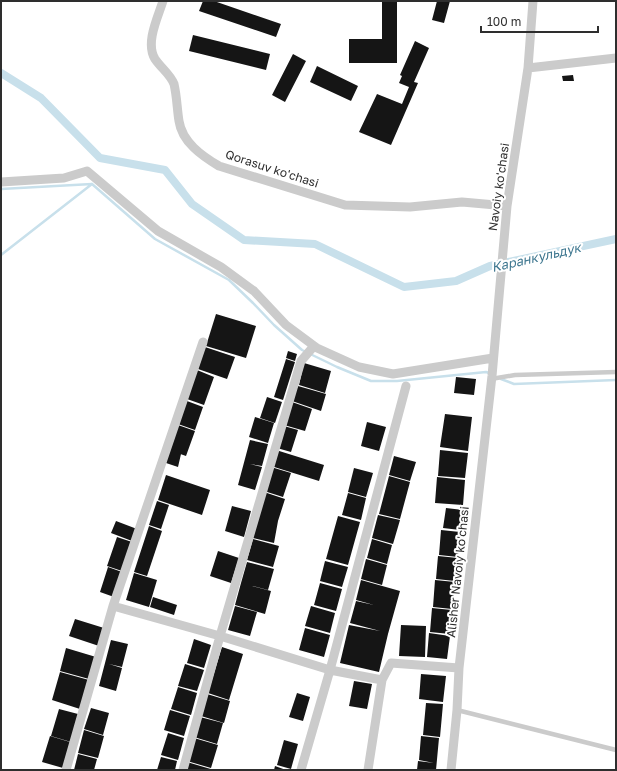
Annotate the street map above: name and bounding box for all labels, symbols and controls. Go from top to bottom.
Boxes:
scale bar [481,8,598,34]
text: 100 m [487,14,521,29]
street label: Navoiy ko'chasi [485,142,512,232]
street label: Qorasuv ko'chasi [224,146,321,191]
water label: Каранкульдук [490,239,584,275]
street label: Alisher Navoiy ko'chasi [443,506,472,638]

